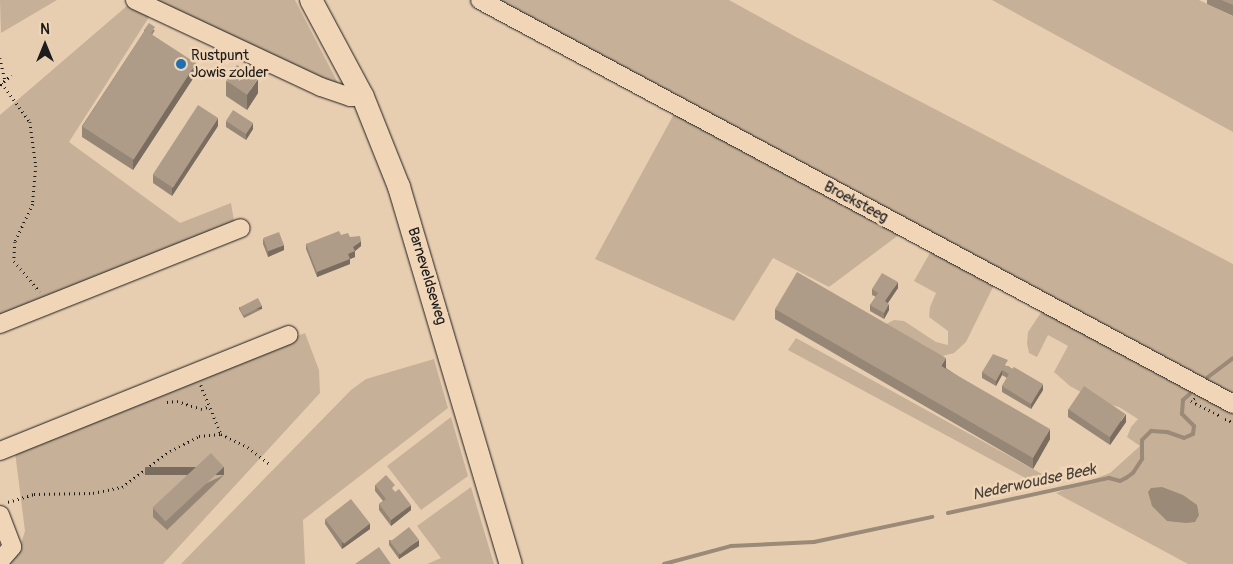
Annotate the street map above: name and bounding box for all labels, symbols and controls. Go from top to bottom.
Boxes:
north arrow [20,20,70,70]
text: N [40,21,50,38]
place label: Rustpunt Jowis zolder [191,46,269,81]
marker: Rustpunt Jowis zolder [175,58,187,70]
street label: Broeksteeg [821,178,891,226]
street label: Barneveldseweg [404,225,450,327]
water label: Nederwoudse Beek [971,460,1097,504]

